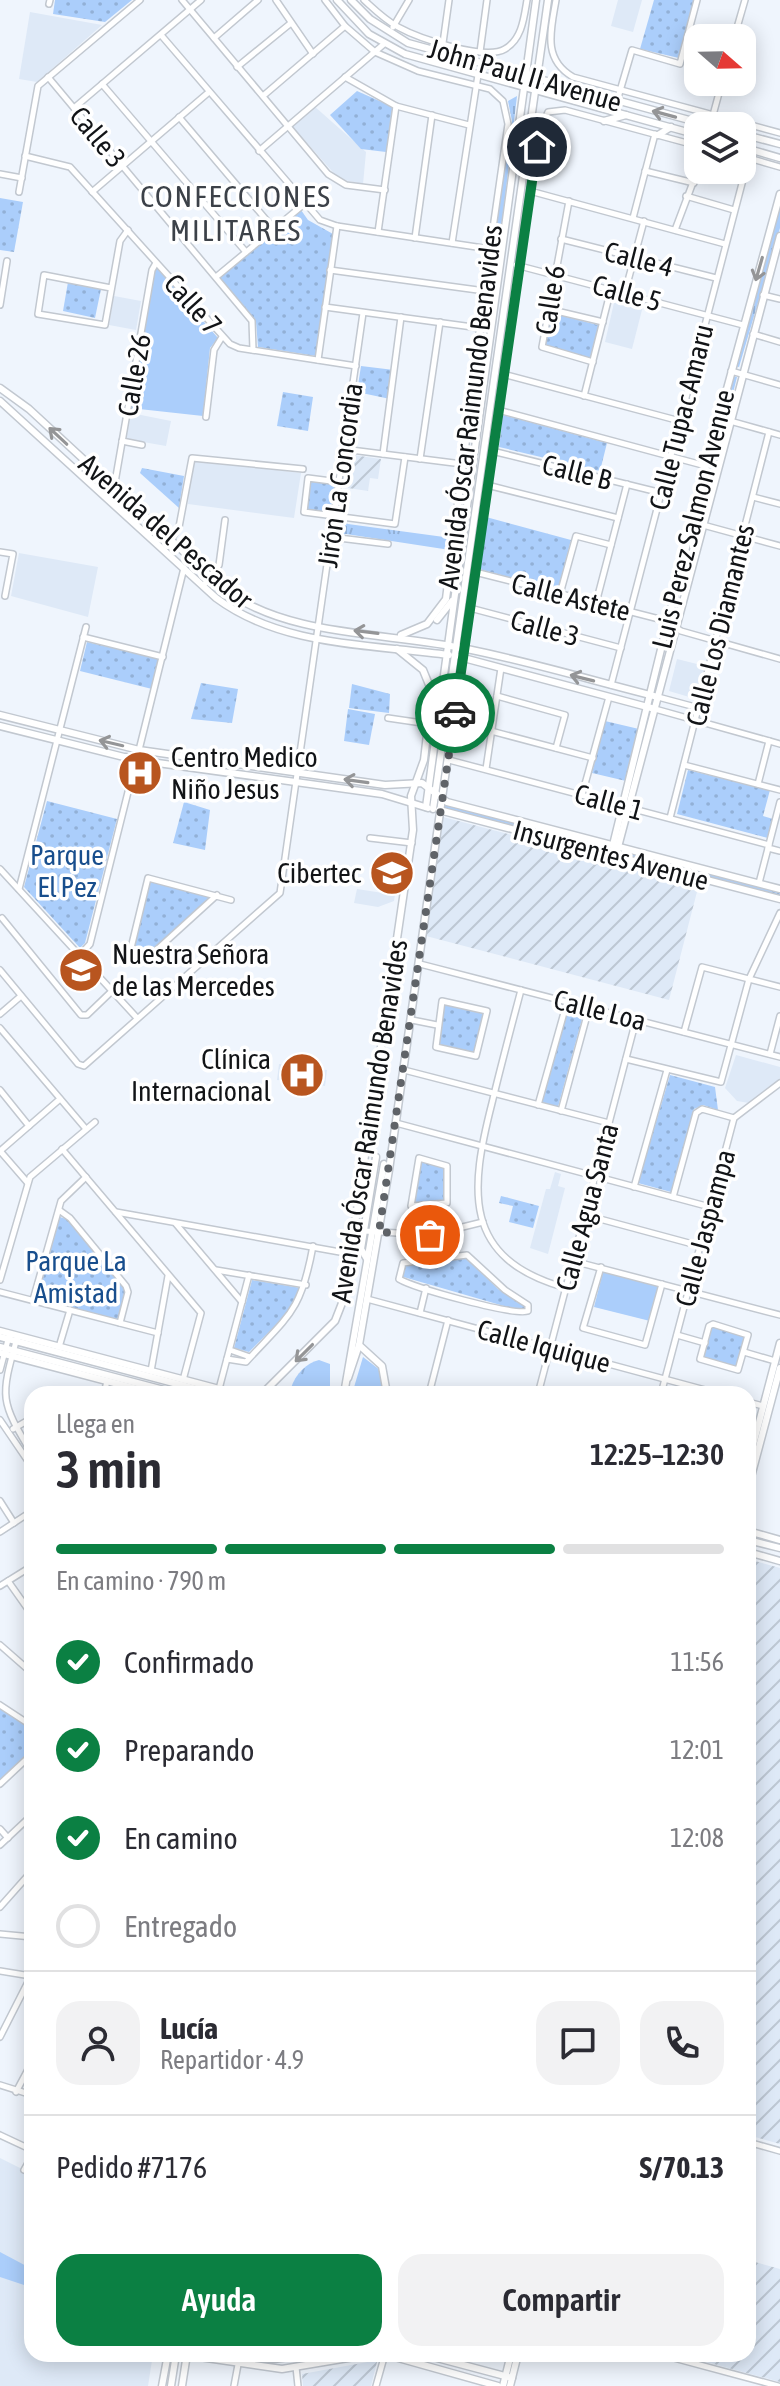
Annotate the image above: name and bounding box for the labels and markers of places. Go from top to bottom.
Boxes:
pin [503,113,571,181]
place label: Centro Medico Niño Jesus [171,741,318,805]
hospital icon: Centro Medico Niño Jesus [116,749,164,797]
school or university icon: Cibertec [368,849,416,897]
place label: Cibertec [277,857,362,889]
place label: Nuestra Señora de las Mercedes [112,938,275,1002]
school or university icon: Nuestra Señora de las Mercedes [57,946,105,994]
place label: Clínica Internacional [131,1043,272,1107]
hospital icon: Clínica Internacional [278,1051,326,1099]
pin [396,1201,464,1269]

